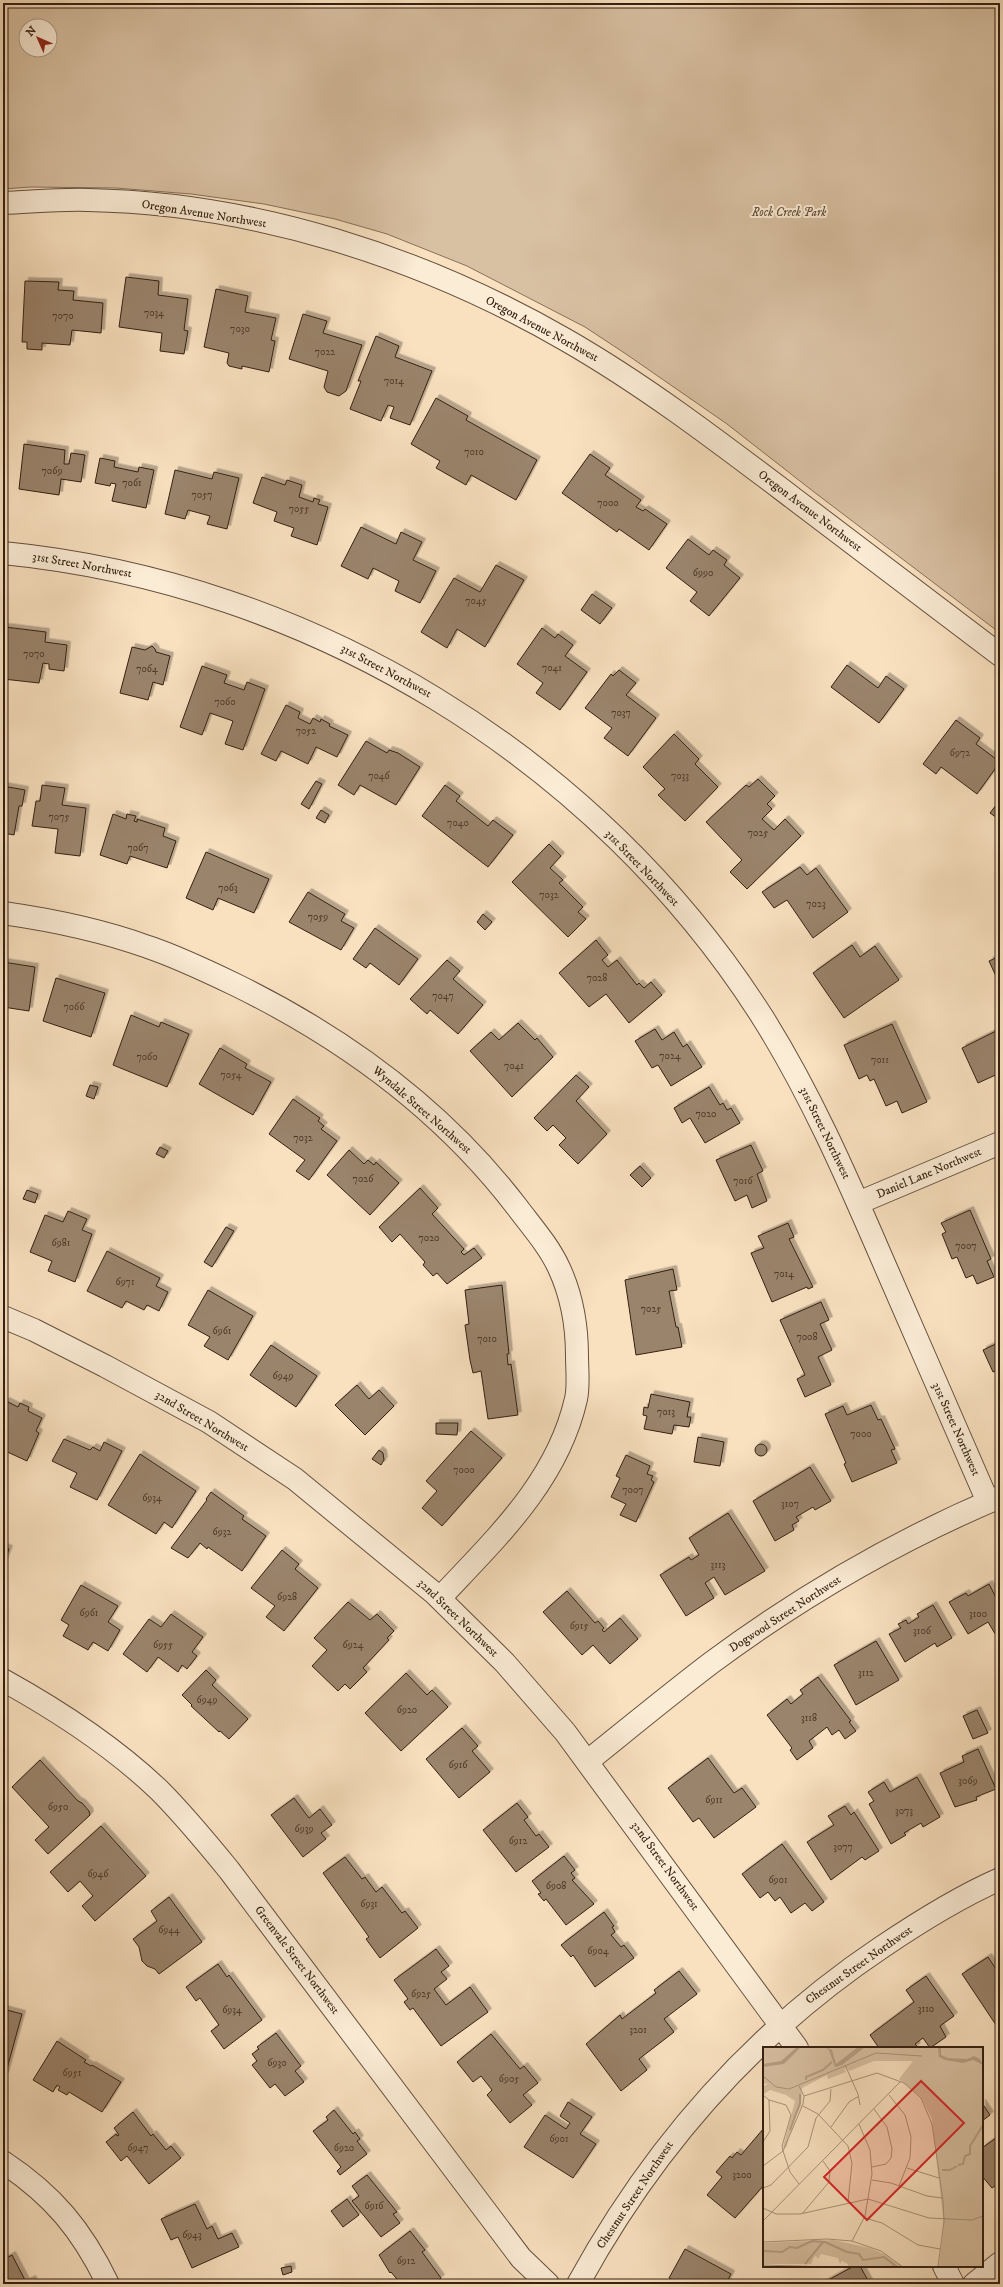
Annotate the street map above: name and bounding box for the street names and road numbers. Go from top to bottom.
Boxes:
street label: Oregon Avenue Northwest [141,197,268,231]
street label: Oregon Avenue Northwest [483,293,601,365]
street label: Oregon Avenue Northwest [755,467,865,555]
street label: 31st Street Northwest [31,549,133,581]
street label: 31st Street Northwest [338,641,434,701]
street label: 31st Street Northwest [602,827,682,910]
street label: Wyndale Street Northwest [369,1062,475,1157]
street label: 31st Street Northwest [796,1084,854,1182]
street label: Daniel Lane Northwest [874,1144,984,1202]
street label: 31st Street Northwest [929,1380,983,1478]
street label: 32nd Street Northwest [152,1387,252,1455]
street label: Dogwood Street Northwest [726,1572,844,1656]
street label: 32nd Street Northwest [414,1576,502,1660]
street label: 32nd Street Northwest [628,1818,702,1914]
street label: Greenvale Street Northwest [251,1903,343,2017]
street label: Chestnut Street Northwest [803,1922,915,2008]
street label: Chestnut Street Northwest [593,2138,677,2252]

